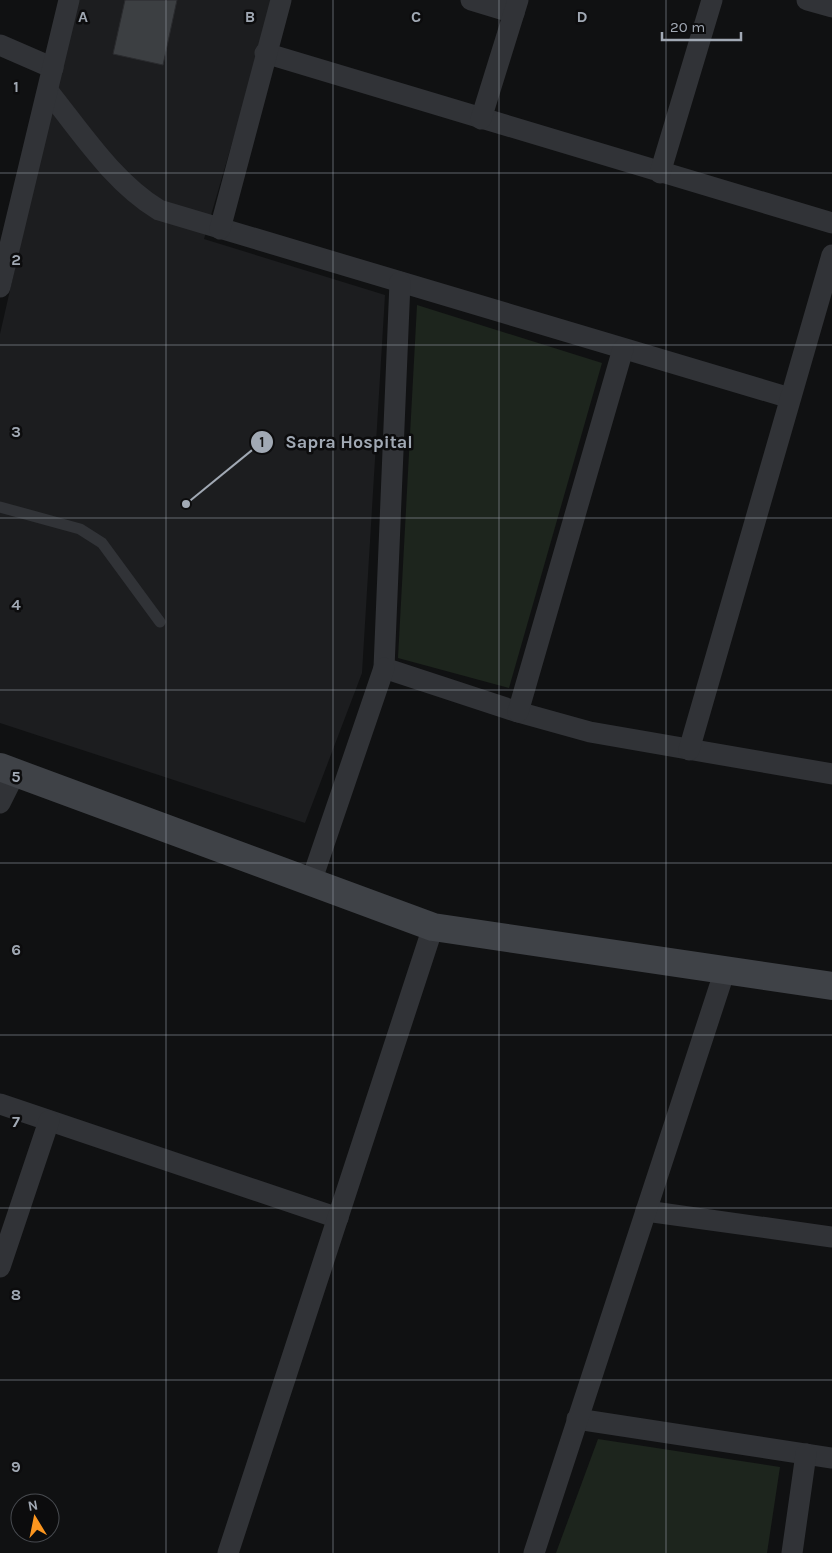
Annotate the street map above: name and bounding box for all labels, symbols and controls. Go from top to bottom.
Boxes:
text: A [78,7,88,26]
text: B [245,7,255,26]
text: C [411,7,421,26]
text: D [577,7,588,26]
scale bar [662,10,741,42]
text: 20 m [670,18,705,36]
text: 1 [13,77,19,96]
text: 2 [11,250,21,269]
text: 3 [11,422,21,441]
callout: Sapra Hospital [250,425,422,458]
text: Sapra Hospital [285,431,413,453]
text: 1 [259,433,265,451]
text: 4 [11,595,21,614]
text: 5 [11,767,21,786]
text: 6 [11,940,21,959]
text: 7 [12,1112,20,1131]
text: 8 [11,1285,21,1304]
text: 9 [11,1457,21,1476]
north arrow [10,1493,60,1543]
text: N [26,1496,39,1515]

